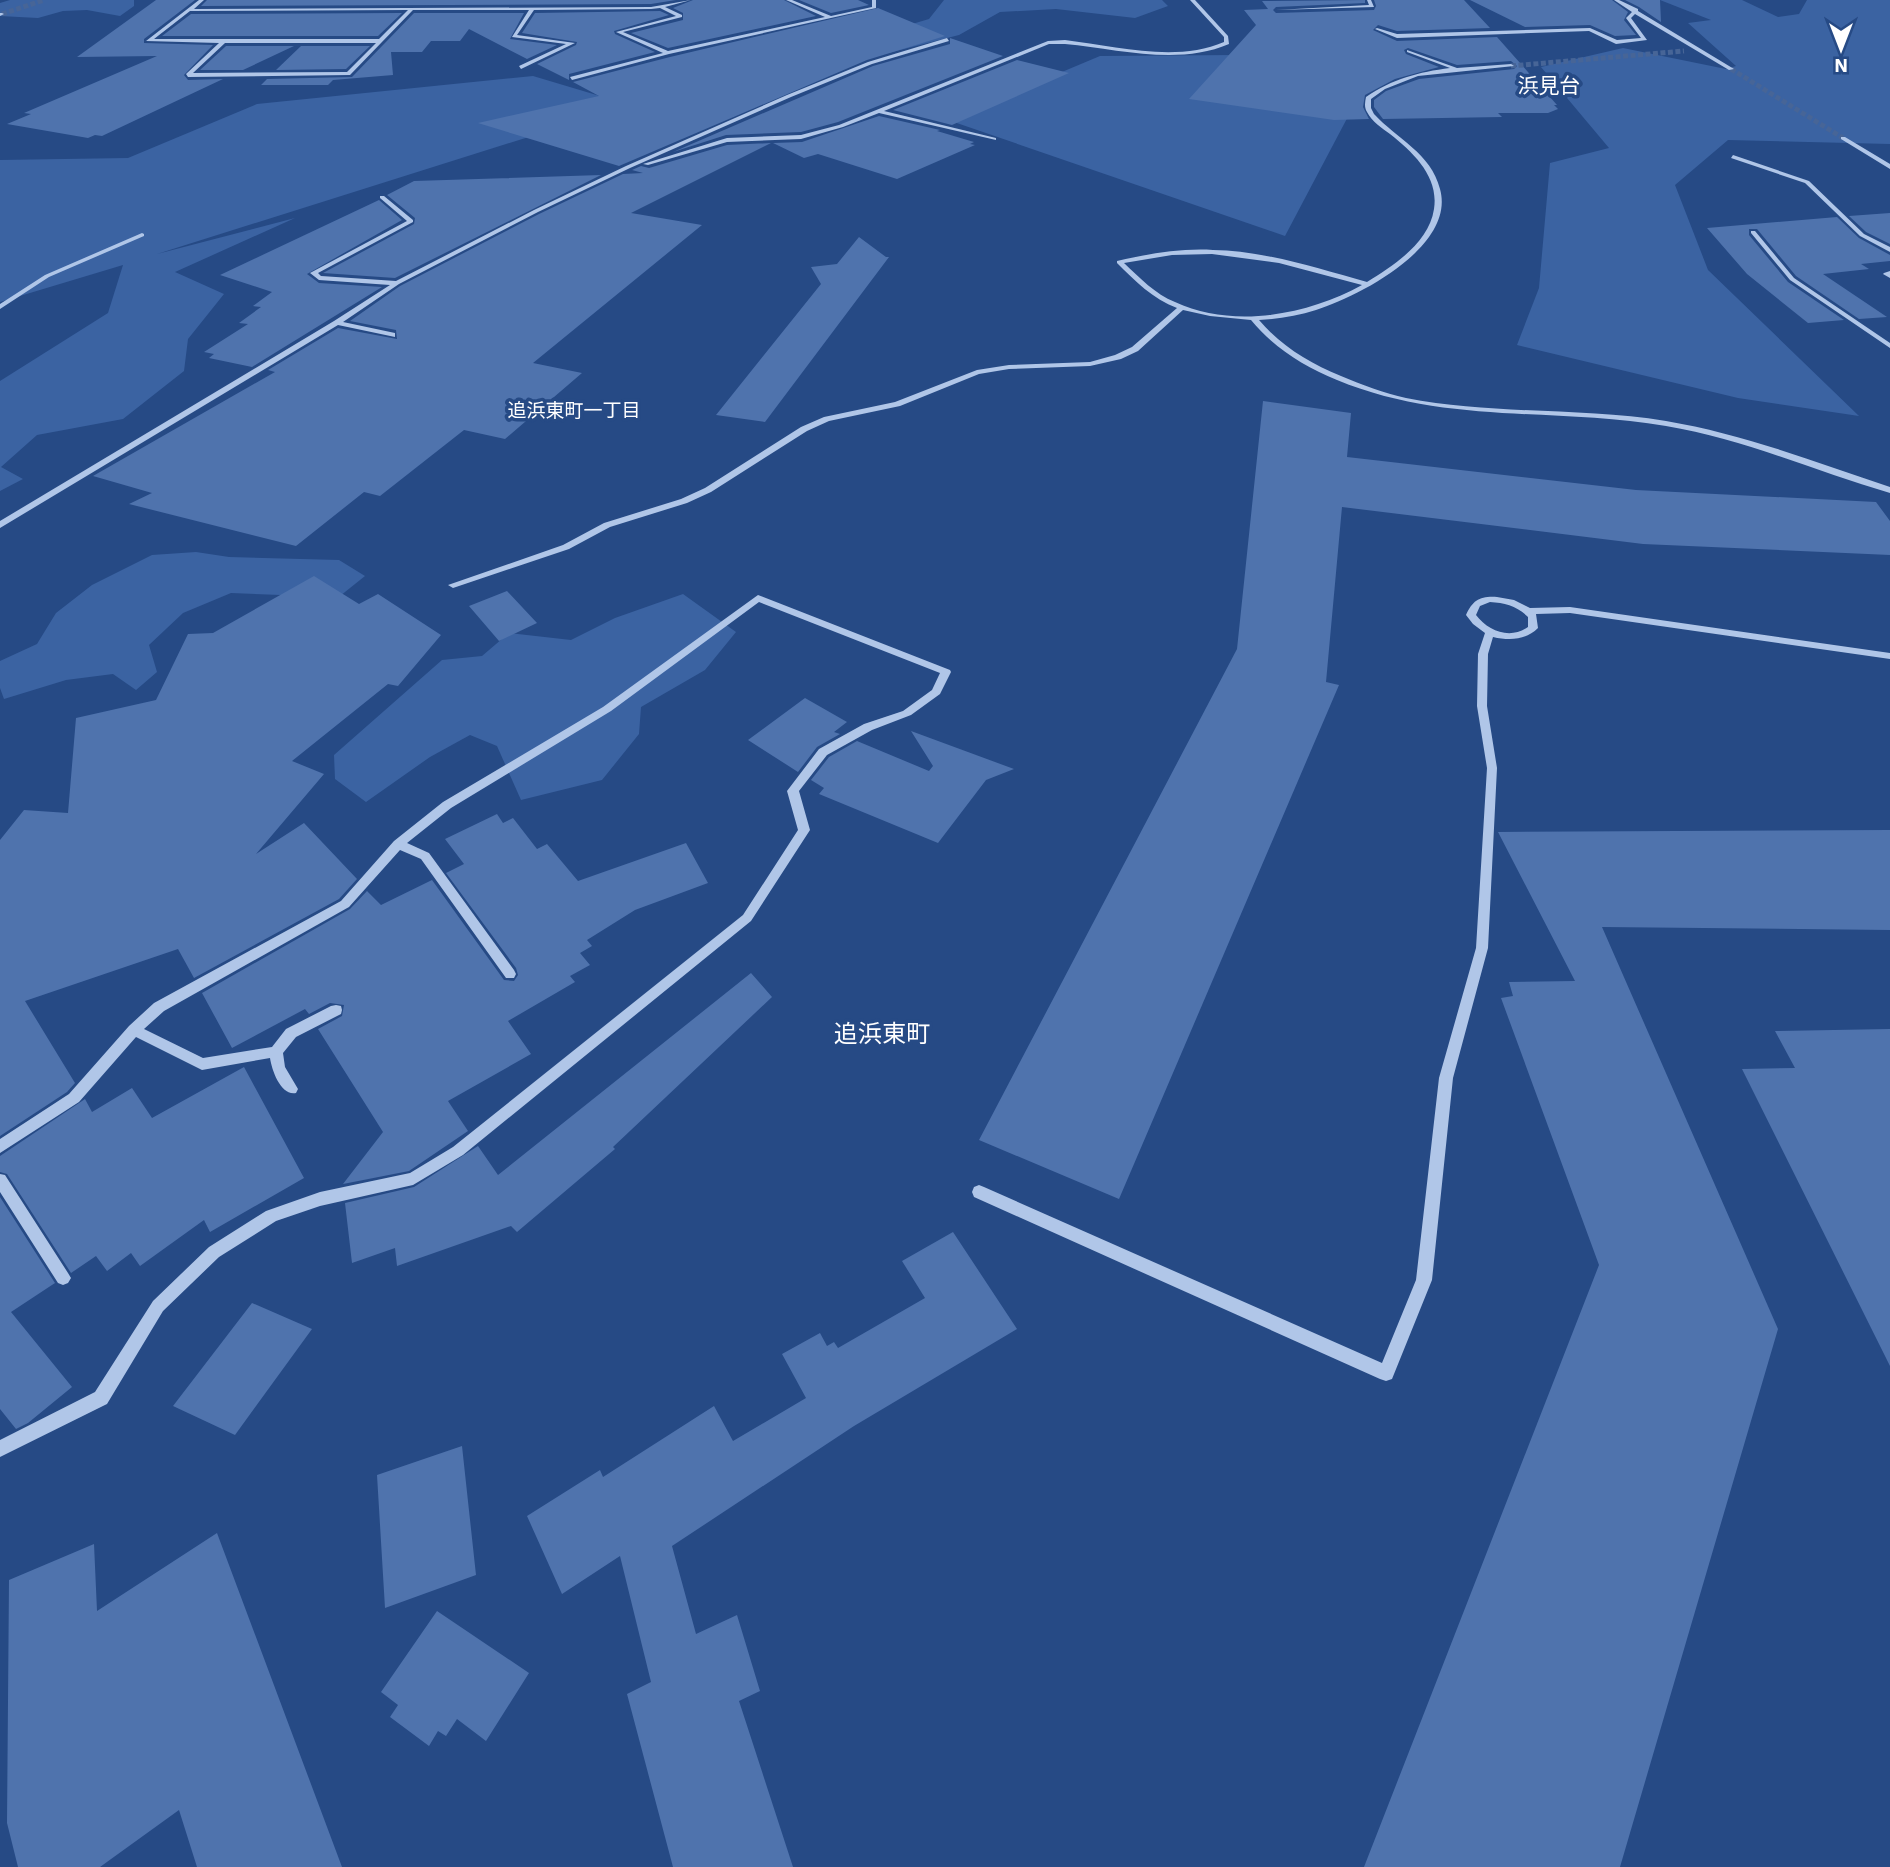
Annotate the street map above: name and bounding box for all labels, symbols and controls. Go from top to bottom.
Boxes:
north arrow [1806,14,1876,84]
text: N [1834,54,1848,78]
district label: 浜見台 [1518,71,1581,99]
district label: 追浜東町一丁目 [507,398,641,422]
district label: 追浜東町 [834,1017,930,1049]

